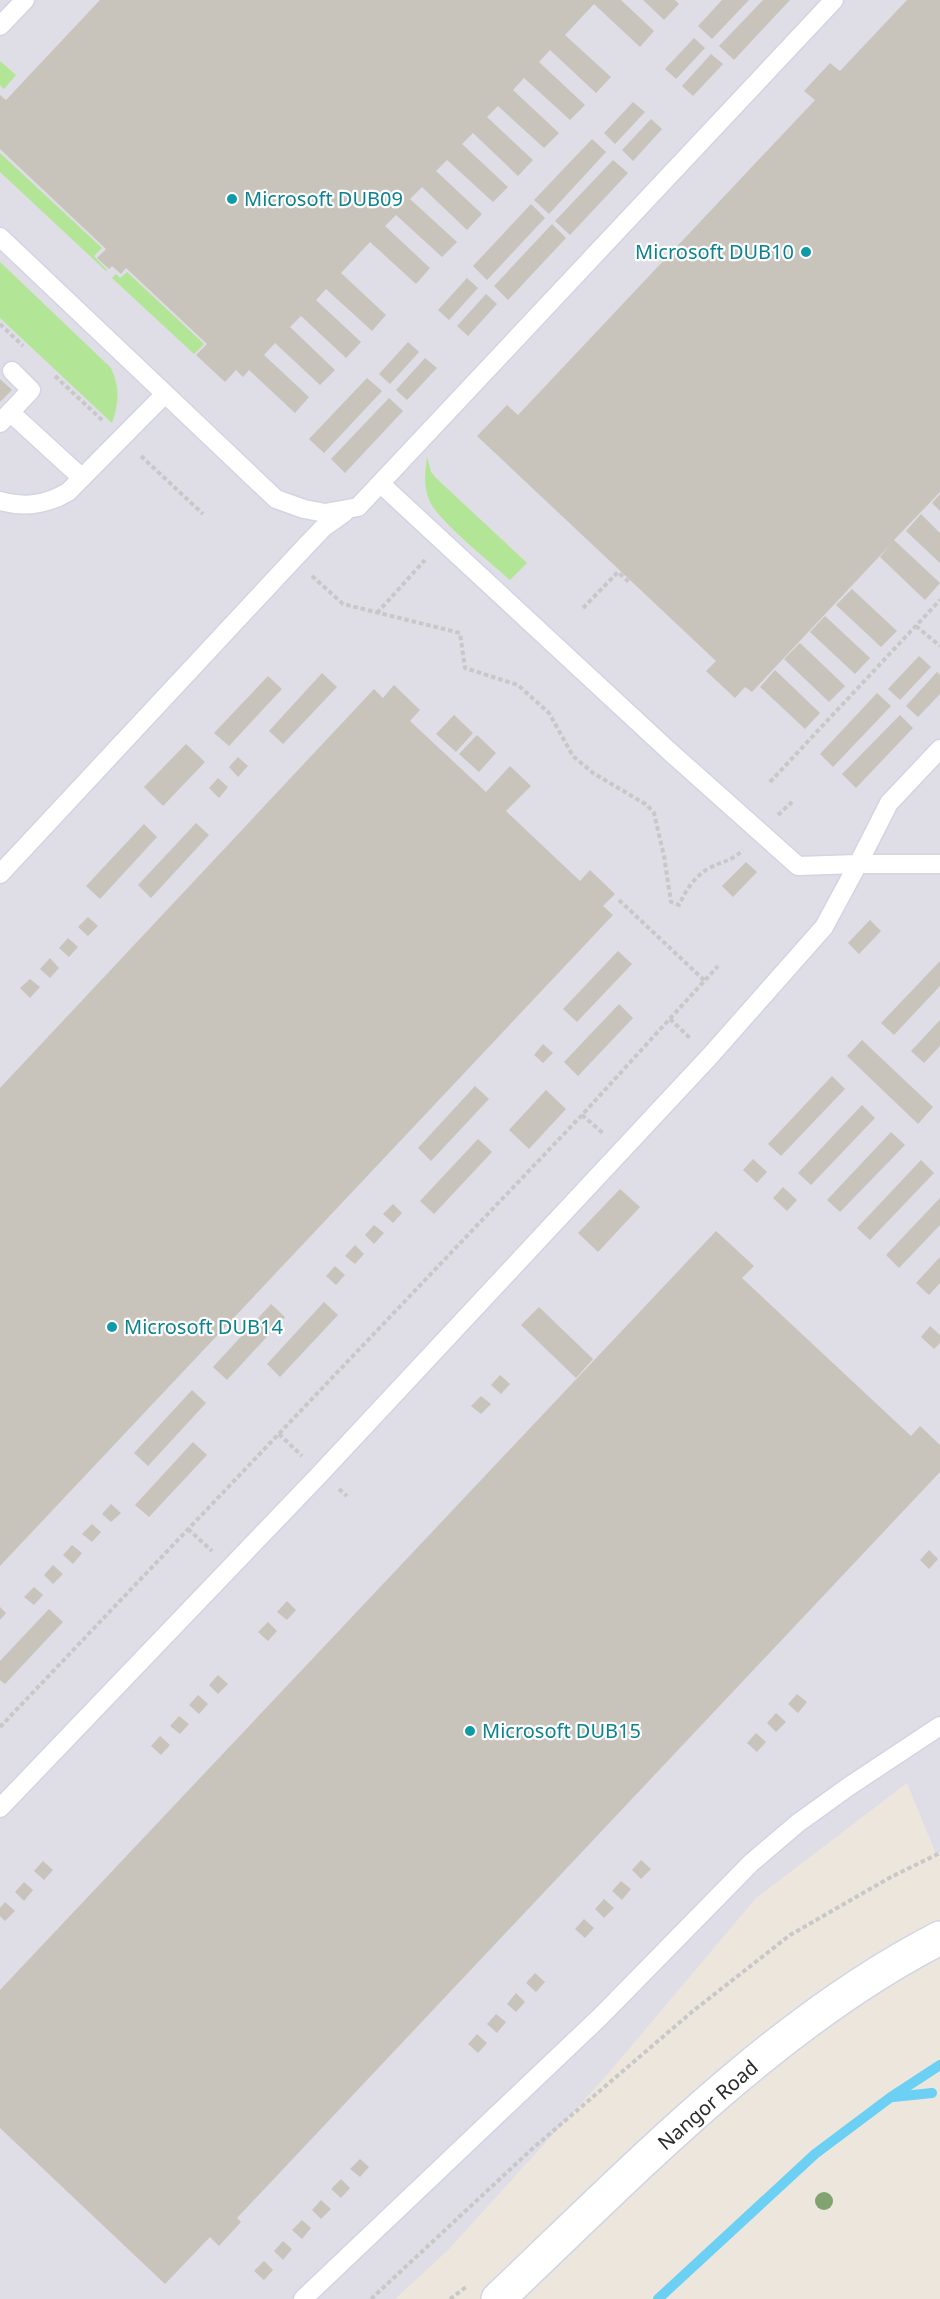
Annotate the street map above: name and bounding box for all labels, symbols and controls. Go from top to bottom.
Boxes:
place label: Microsoft DUB09 [244,185,403,212]
marker: Microsoft DUB09 [225,192,239,206]
place label: Microsoft DUB10 [635,238,794,265]
marker: Microsoft DUB10 [799,245,813,259]
place label: Microsoft DUB14 [124,1313,283,1340]
marker: Microsoft DUB14 [105,1320,119,1334]
place label: Microsoft DUB15 [482,1717,641,1744]
marker: Microsoft DUB15 [463,1724,477,1738]
street label: Nangor Road [652,2054,764,2156]

